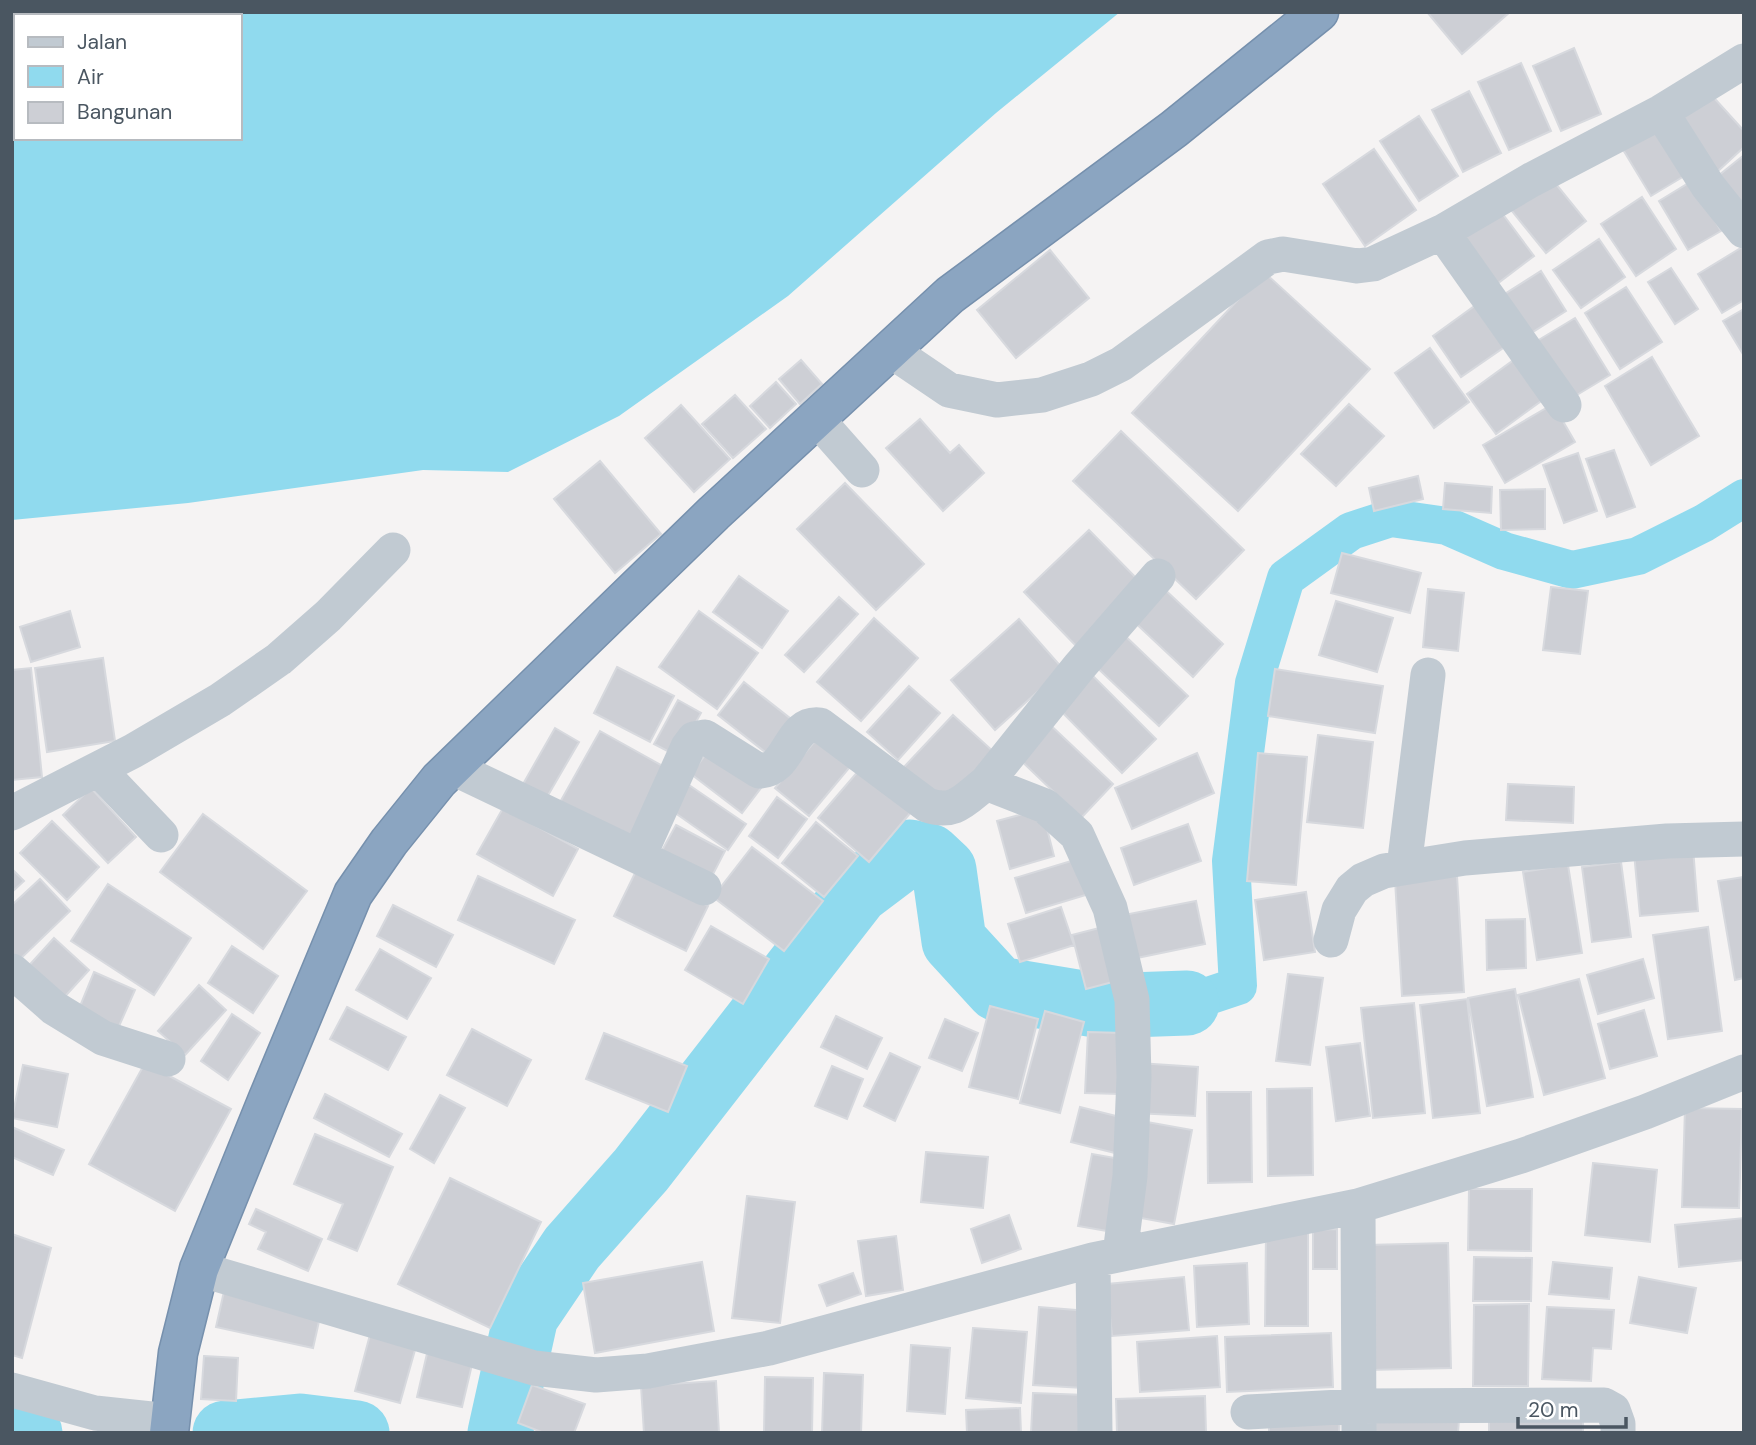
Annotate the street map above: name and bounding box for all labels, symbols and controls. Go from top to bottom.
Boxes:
legend [14,14,242,140]
text: Jalan [77,28,127,56]
text: Air [77,63,104,91]
text: Bangunan [77,98,172,126]
scale bar [1518,1386,1626,1430]
text: 20 m [1528,1396,1579,1424]

